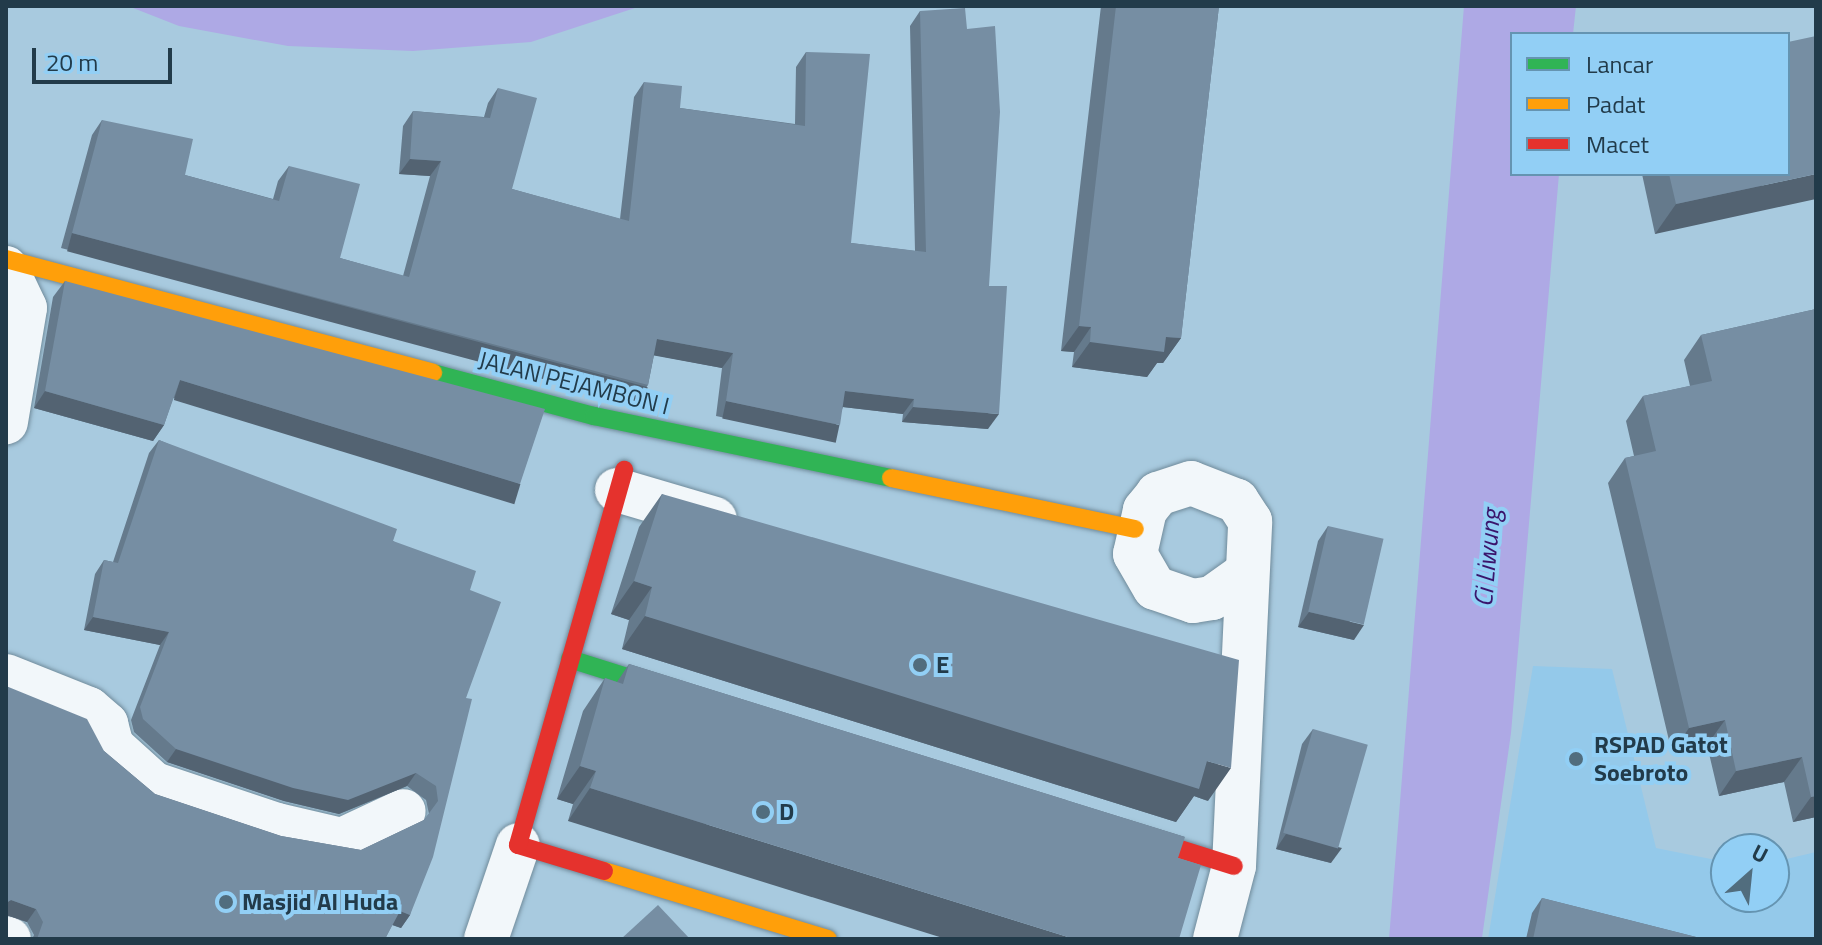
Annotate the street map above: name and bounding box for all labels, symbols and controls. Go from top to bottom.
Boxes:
scale bar [36,32,176,82]
legend [1510,32,1790,176]
text: 20 m [46,44,98,80]
text: Lancar [1586,46,1653,82]
text: Padat [1586,86,1645,122]
text: Macet [1586,126,1649,162]
street label: JALAN PEJAMBON I [476,345,672,421]
water label: Ci Liwung [1467,508,1507,608]
place label: E [936,651,949,679]
marker: E [911,656,929,674]
place label: RSPAD Gatot Soebroto [1594,731,1728,787]
marker: RSPAD Gatot Soebroto [1565,748,1587,770]
place label: D [779,798,794,826]
marker: D [754,803,772,821]
north arrow [1710,833,1790,913]
text: U [1746,835,1774,872]
place label: Masjid Al Huda [242,888,398,916]
marker: Masjid Al Huda [217,893,235,911]

